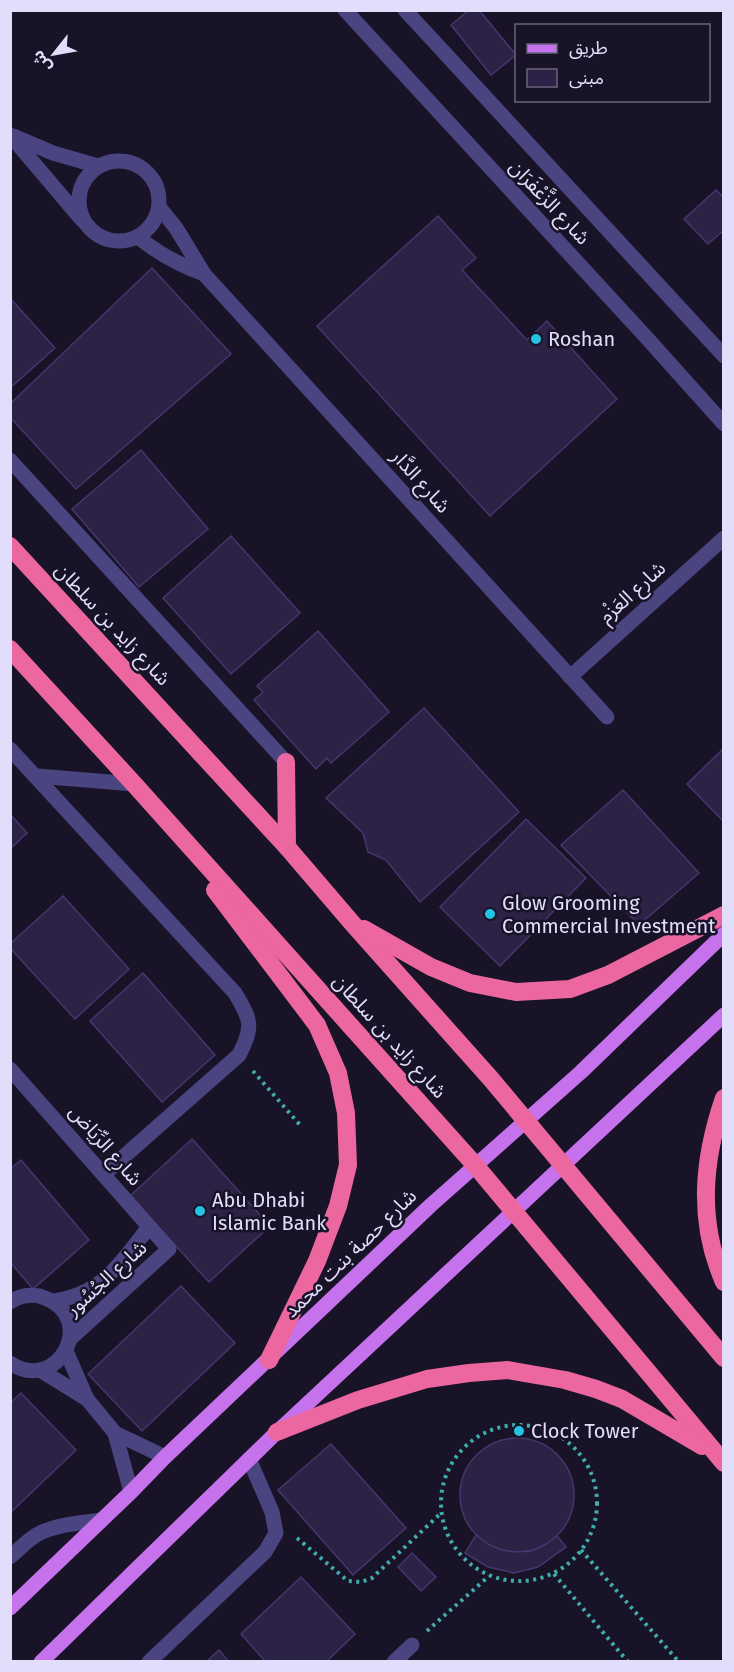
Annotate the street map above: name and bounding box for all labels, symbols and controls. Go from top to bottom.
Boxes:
north arrow [24,24,84,84]
legend [515,24,710,102]
text: طريق [569,37,608,59]
text: ش [28,47,55,76]
text: مبنى [569,67,604,89]
street label: شارع الزَّعْفَرَان [502,153,597,252]
place label: Roshan [548,327,615,351]
marker: Roshan [529,332,543,346]
street label: شارع الدَّار [383,444,456,520]
street label: شارع العَزْم [594,556,672,630]
street label: شارع زايد بن سلطان [48,558,176,692]
place label: Glow Grooming Commercial Investment [502,891,716,938]
marker: Glow Grooming Commercial Investment [483,907,497,921]
street label: شارع زايد بن سلطان [326,969,452,1105]
street label: شارع الرِّيَاض [62,1100,148,1192]
street label: شارع حصة بنت محمد [279,1184,423,1325]
place label: Abu Dhabi Islamic Bank [212,1188,327,1235]
marker: Abu Dhabi Islamic Bank [193,1204,207,1218]
street label: شارع الجُسُور [60,1235,153,1324]
place label: Clock Tower [531,1419,639,1443]
marker: Clock Tower [512,1424,526,1438]

